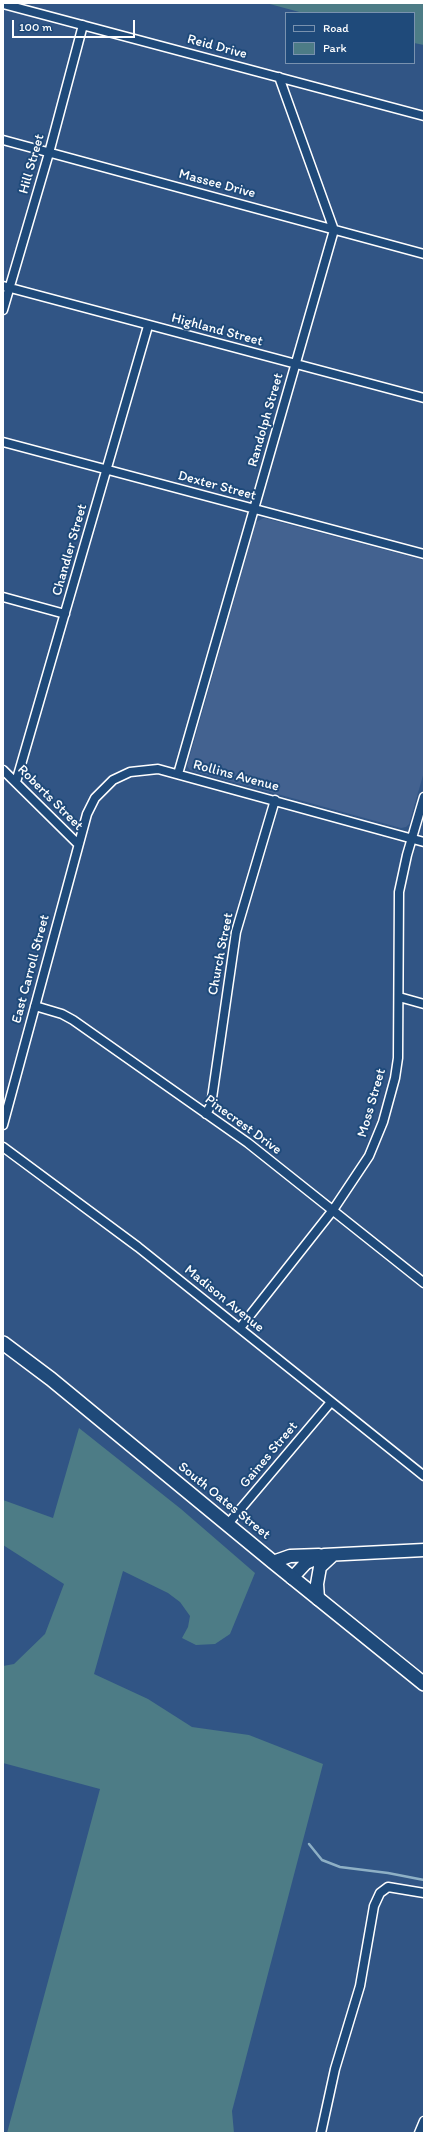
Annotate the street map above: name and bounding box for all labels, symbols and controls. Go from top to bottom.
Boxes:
scale bar [14,12,137,38]
legend [285,12,415,64]
text: 100 m [19,20,52,34]
text: Road [323,21,349,35]
street label: Reid Drive [185,31,249,63]
text: Park [323,41,347,55]
street label: Hill Street [15,132,49,196]
street label: Massee Drive [177,166,257,202]
street label: Highland Street [169,310,265,350]
street label: Randolph Street [245,371,287,469]
street label: Dexter Street [176,467,258,505]
street label: Chandler Street [49,502,91,598]
street label: Rollins Avenue [191,756,281,796]
street label: Roberts Street [14,762,86,834]
street label: Church Street [205,911,237,997]
street label: East Carroll Street [8,913,54,1025]
street label: Moss Street [354,1067,390,1139]
street label: Pinecrest Drive [201,1091,285,1159]
street label: Madison Avenue [181,1262,267,1336]
street label: Gaines Street [236,1418,302,1492]
street label: South Oates Street [174,1459,274,1543]

